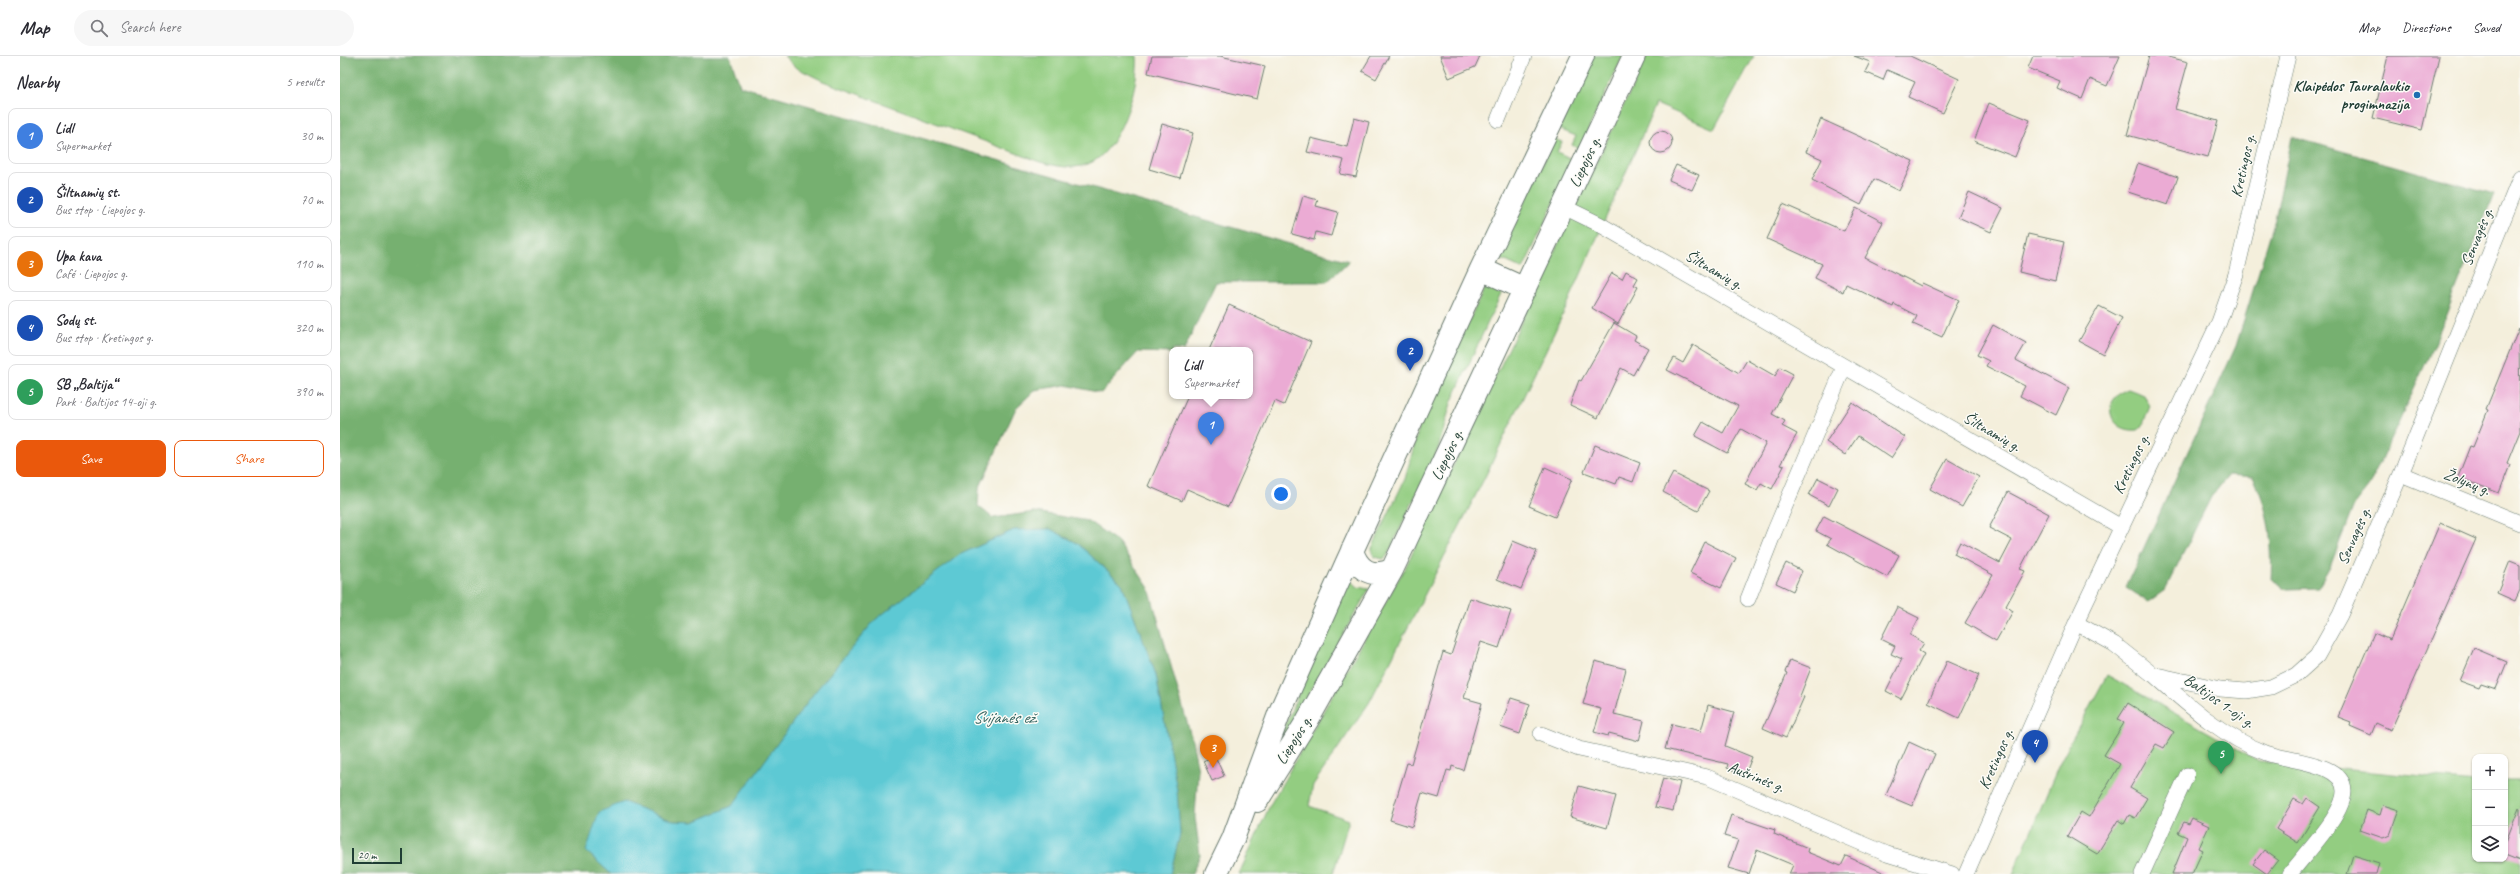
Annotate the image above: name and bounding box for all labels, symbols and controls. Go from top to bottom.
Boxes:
search box [74,10,354,46]
text: Map [20,16,50,40]
icon: search [88,17,110,39]
text: Search here [120,18,181,37]
text: Map [2359,19,2380,36]
text: Directions [2402,19,2451,36]
text: Saved [2473,19,2500,36]
text: Nearby [16,72,59,93]
text: 5 results [286,74,324,90]
place label: Klaipėdos Tauralaukio progimnazija [2293,76,2411,114]
marker: Klaipėdos Tauralaukio progimnazija [2412,90,2422,100]
text: Lidl [55,119,73,138]
text: 1 [27,128,33,144]
text: 30 m [301,128,323,144]
street label: Kretingos g. [2226,132,2260,199]
street label: Liepojos g. [1565,133,1606,191]
text: Supermarket [55,138,110,154]
text: Šiltnamių st. [55,183,120,202]
text: 2 [27,192,33,208]
text: 70 m [301,192,323,208]
text: Bus stop · Liepojos g. [55,202,145,218]
street label: Senvagės g. [2456,204,2498,269]
street label: Šiltnamių g. [1682,246,1747,295]
text: Upa kava [55,247,101,266]
text: 3 [27,256,33,272]
text: 110 m [295,256,323,272]
text: Café · Liepojos g. [55,266,127,282]
text: Sodų st. [55,311,96,330]
text: 4 [27,320,33,336]
text: 320 m [295,320,323,336]
text: Bus stop · Kretingos g. [55,330,153,346]
pin: 2 [1397,338,1423,371]
popup [1169,347,1253,399]
text: Lidl [1183,356,1202,375]
text: SB „Baltija“ [55,375,116,394]
text: Supermarket [1183,375,1239,391]
text: 5 [27,384,33,400]
text: 390 m [295,384,323,400]
text: Park · Baltijos 14-oji g. [55,394,156,410]
street label: Šiltnamių g. [1960,408,2025,457]
pin: 1 [1198,412,1224,445]
street label: Liepojos g. [1427,426,1468,484]
street label: Kretingos g. [2108,430,2154,497]
button: Save [16,440,166,477]
button: Share [174,440,324,477]
street label: Žolynų g. [2441,464,2494,501]
your location [1271,484,1291,504]
street label: Senvagės g. [2333,503,2376,568]
street label: Baltijos 1-oji g. [2180,669,2259,733]
water label: Svijanės ež. [973,707,1038,728]
street label: Liepojos g. [1271,711,1317,768]
street label: Kretingos g. [1974,725,2018,792]
pin: 4 [2022,730,2048,763]
pin: 3 [1200,735,1226,768]
pin: 5 [2208,741,2234,774]
map controls [2472,754,2508,862]
button: + [2472,754,2508,790]
street label: Aušrinės g. [1725,757,1788,798]
button: − [2472,790,2508,826]
button: layers [2472,826,2508,862]
scale bar [352,846,402,865]
text: 20 m [358,848,377,862]

